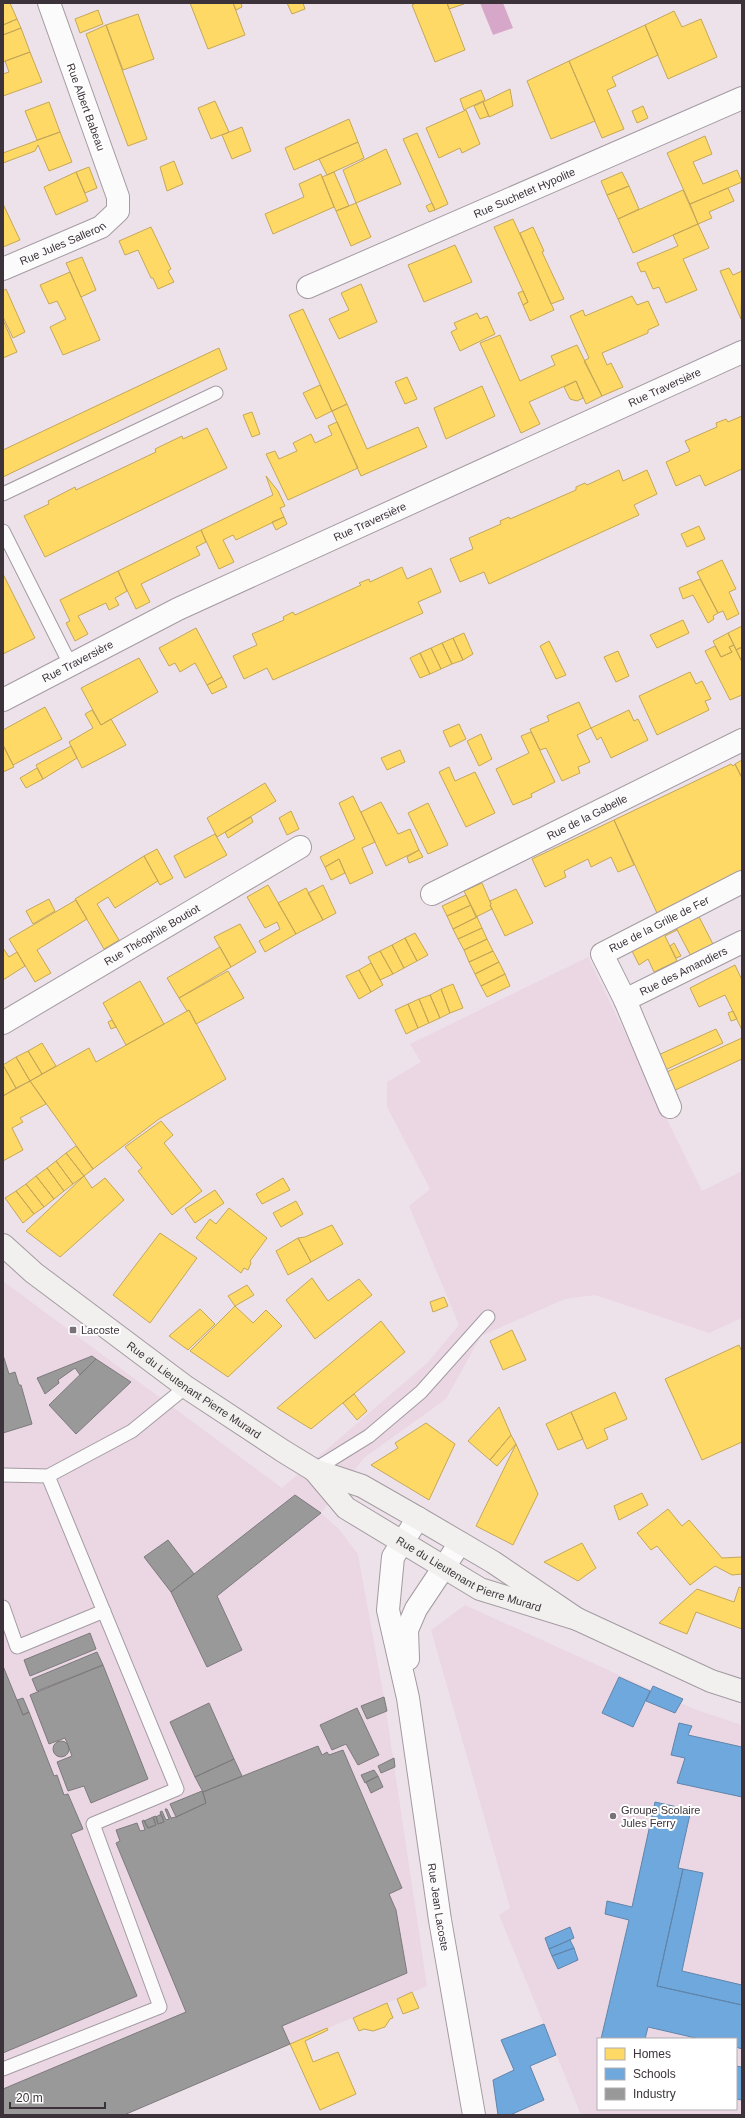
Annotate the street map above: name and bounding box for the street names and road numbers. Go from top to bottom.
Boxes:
street label: Rue Albert Babeau [65,62,107,152]
street label: Rue Suchetet Hypolite [472,165,577,220]
street label: Rue Jules Salleron [18,219,108,267]
street label: Rue Traversière [626,366,703,409]
street label: Rue Traversière [332,500,408,543]
street label: Rue Traversière [40,638,115,685]
street label: Rue de la Gabelle [545,792,629,842]
street label: Rue de la Grille de Fer [607,893,711,954]
street label: Rue Théophile Boutiot [102,902,202,968]
street label: Rue des Amandiers [638,944,730,998]
street label: Rue du Lieutenant Pierre Murard [125,1339,263,1441]
street label: Rue du Lieutenant Pierre Murard [394,1534,543,1614]
street label: Rue Jean Lacoste [426,1862,451,1952]

